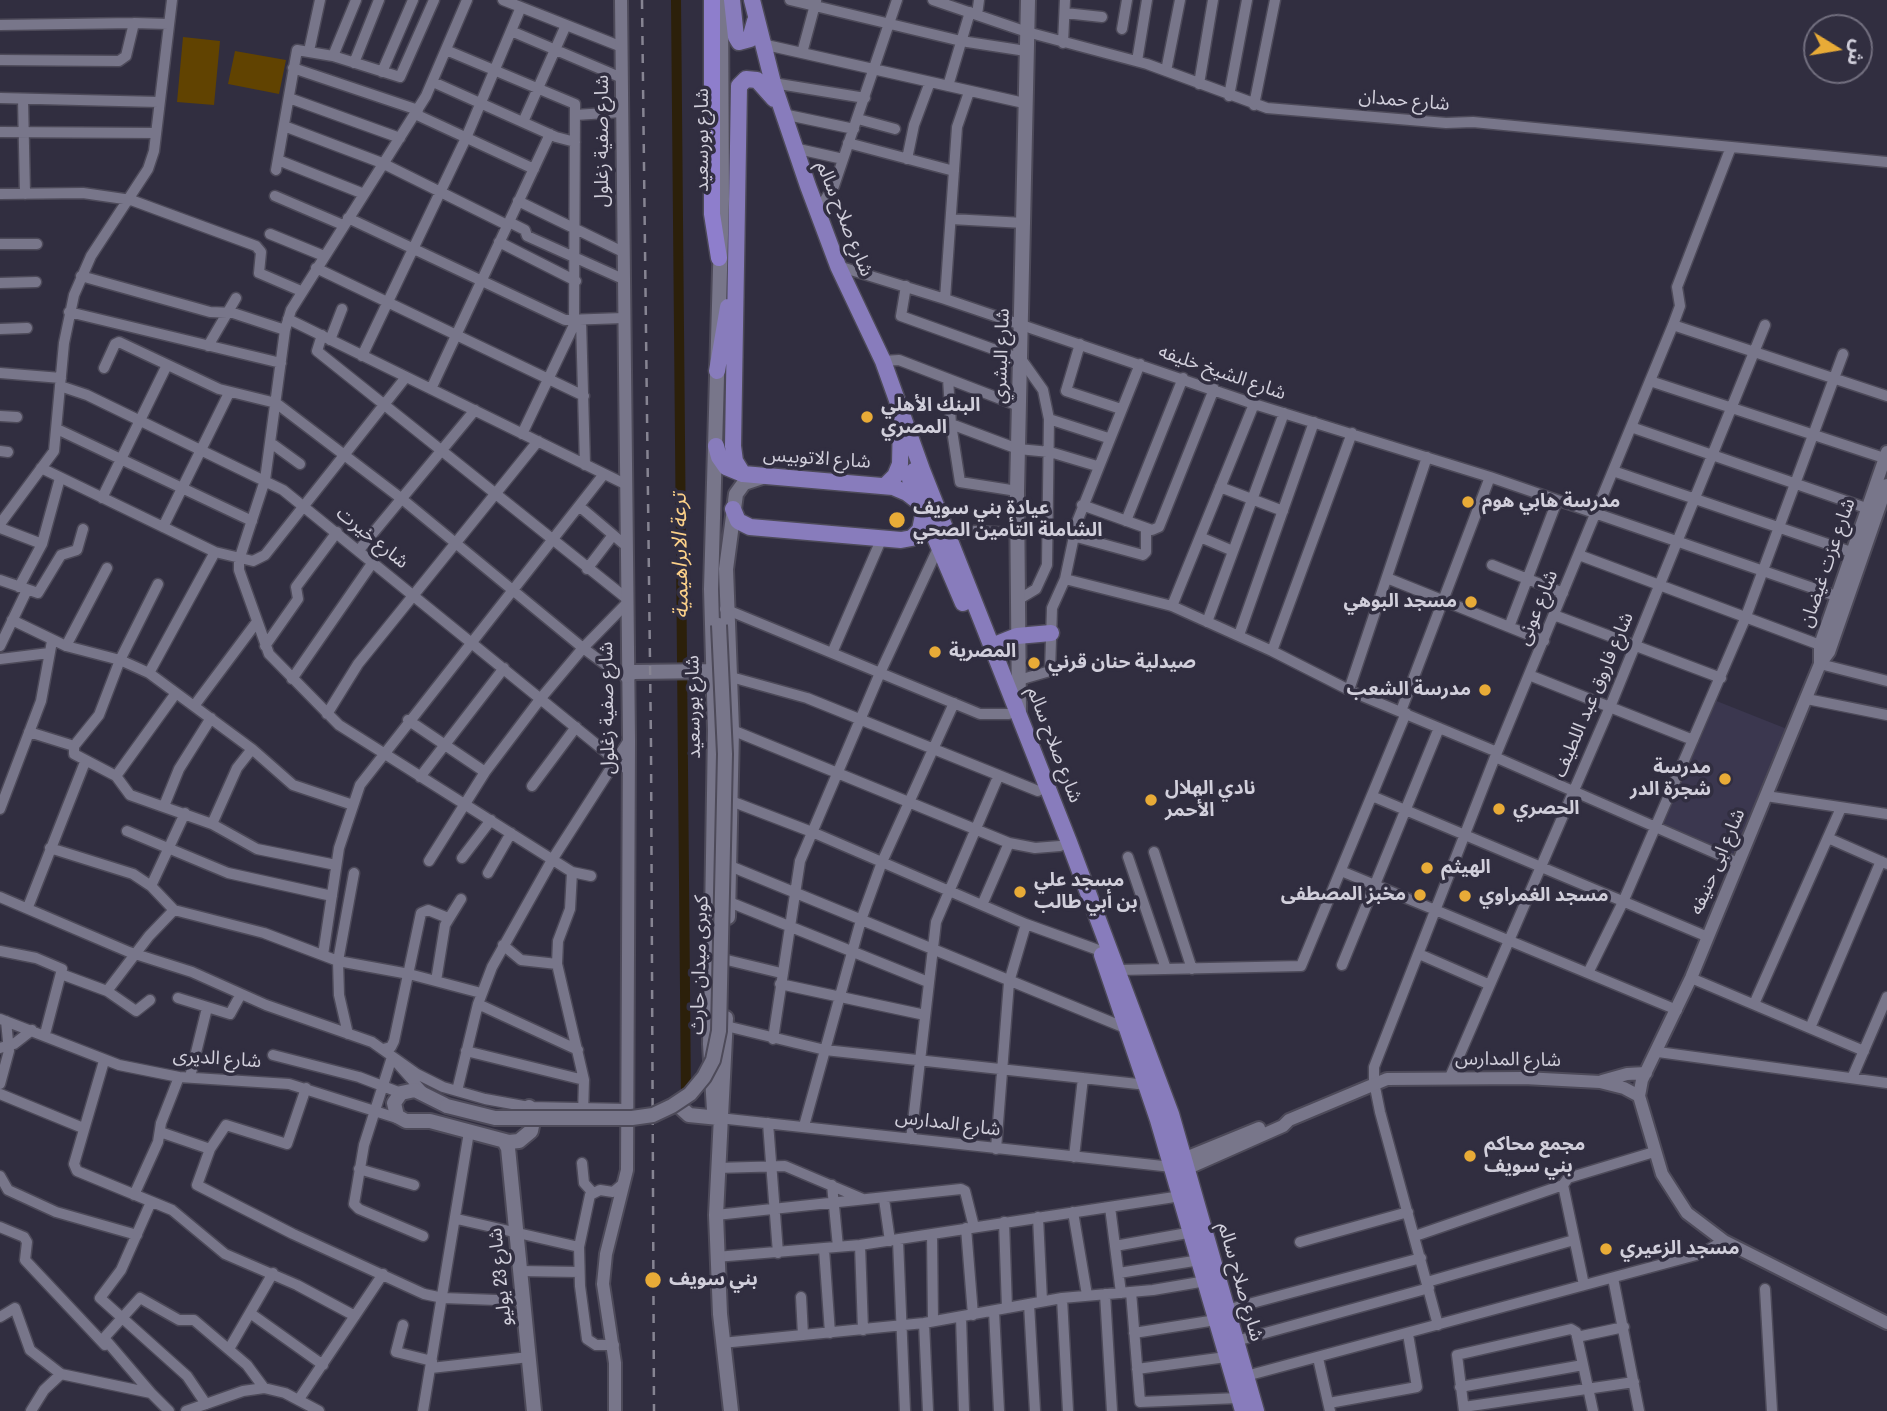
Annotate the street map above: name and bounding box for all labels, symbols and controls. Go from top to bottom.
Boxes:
north arrow [1803,14,1873,84]
text: ش [1841,37,1872,68]
street label: شارع صفية زغلول [592,75,614,207]
street label: شارع حمدان [1358,86,1450,116]
street label: شارع بورسعيد [692,88,714,192]
street label: شارع صلاح سالم [811,158,877,280]
street label: شارع البشري [989,308,1015,404]
street label: شارع الشيخ خليفه [1155,341,1289,405]
place label: البنك الأهلي المصري [881,395,980,439]
marker: البنك الأهلي المصري [859,409,875,425]
street label: شارع الاتوبيس [762,444,872,474]
place label: مدرسة هابي هوم [1482,491,1620,513]
water label: ترعة الابراهيمية [667,493,695,619]
marker: مدرسة هابي هوم [1460,494,1476,510]
street label: شارع عزت غيضان [1795,496,1861,630]
place label: عيادة بني سويف الشاملة التأمين الصحي [913,498,1102,542]
street label: شارع خيرت [331,502,413,574]
marker: عيادة بني سويف الشاملة التأمين الصحي [887,510,907,530]
street label: شارع عونى [1513,567,1563,649]
place label: مسجد البوهي [1344,591,1457,613]
marker: مسجد البوهي [1463,594,1479,610]
street label: شارع فاروق عبد اللطيف [1549,609,1639,781]
place label: المصرية [949,641,1016,663]
street label: شارع صفية زغلول [595,642,621,774]
marker: المصرية [927,644,943,660]
place label: صيدلية حنان قرني [1048,652,1196,674]
street label: شارع بورسعيد [682,655,706,759]
marker: صيدلية حنان قرني [1026,655,1042,671]
place label: مدرسة الشعب [1347,679,1471,701]
marker: مدرسة الشعب [1477,682,1493,698]
street label: شارع صلاح سالم [1021,684,1087,806]
place label: مدرسة شجرة الدر [1630,757,1711,801]
marker: مدرسة شجرة الدر [1717,771,1733,787]
place label: نادي الهلال الأحمر [1165,778,1256,822]
marker: نادي الهلال الأحمر [1143,792,1159,808]
place label: الحصري [1513,798,1579,820]
marker: الحصري [1491,801,1507,817]
street label: شارع ابى حنيفه [1685,806,1751,918]
place label: الهيثم [1441,857,1491,879]
marker: الهيثم [1419,860,1435,876]
place label: مسجد علي بن أبي طالب [1034,870,1138,914]
marker: مسجد علي بن أبي طالب [1012,884,1028,900]
place label: مخبز المصطفى [1281,884,1406,906]
place label: مسجد الغمراوي [1479,885,1609,907]
marker: مخبز المصطفى [1412,887,1428,903]
marker: مسجد الغمراوي [1457,888,1473,904]
street label: كوبرى ميدان حارث [686,895,714,1035]
street label: شارع الديرى [172,1045,262,1073]
street label: شارع المدارس [1455,1048,1561,1072]
street label: شارع المدارس [894,1106,1002,1142]
place label: مجمع محاكم بني سويف [1484,1134,1585,1178]
marker: مجمع محاكم بني سويف [1462,1148,1478,1164]
street label: شارع صلاح سالم [1212,1220,1268,1344]
street label: شارع 23 يوليو [485,1227,517,1327]
place label: مسجد الزعيري [1620,1238,1739,1260]
marker: مسجد الزعيري [1598,1241,1614,1257]
place label: بني سويف [669,1269,758,1291]
marker: بني سويف [643,1270,663,1290]

